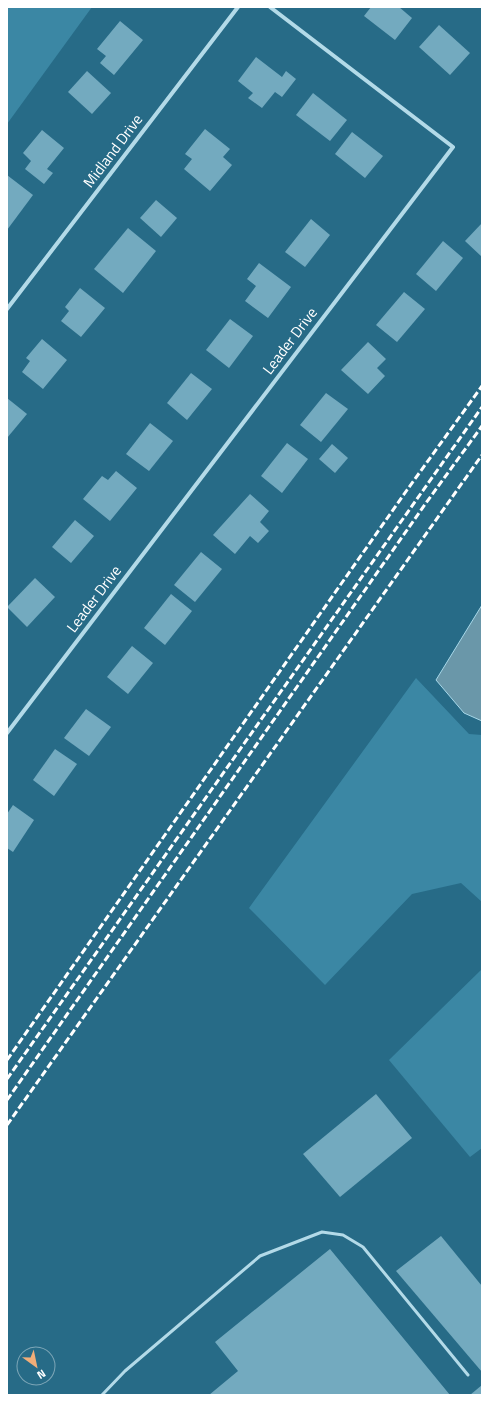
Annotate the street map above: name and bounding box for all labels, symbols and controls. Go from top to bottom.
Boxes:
street label: Midland Drive [77,109,148,192]
street label: Leader Drive [257,302,323,379]
street label: Leader Drive [61,560,127,637]
north arrow [16,1346,56,1386]
text: N [34,1366,49,1383]

